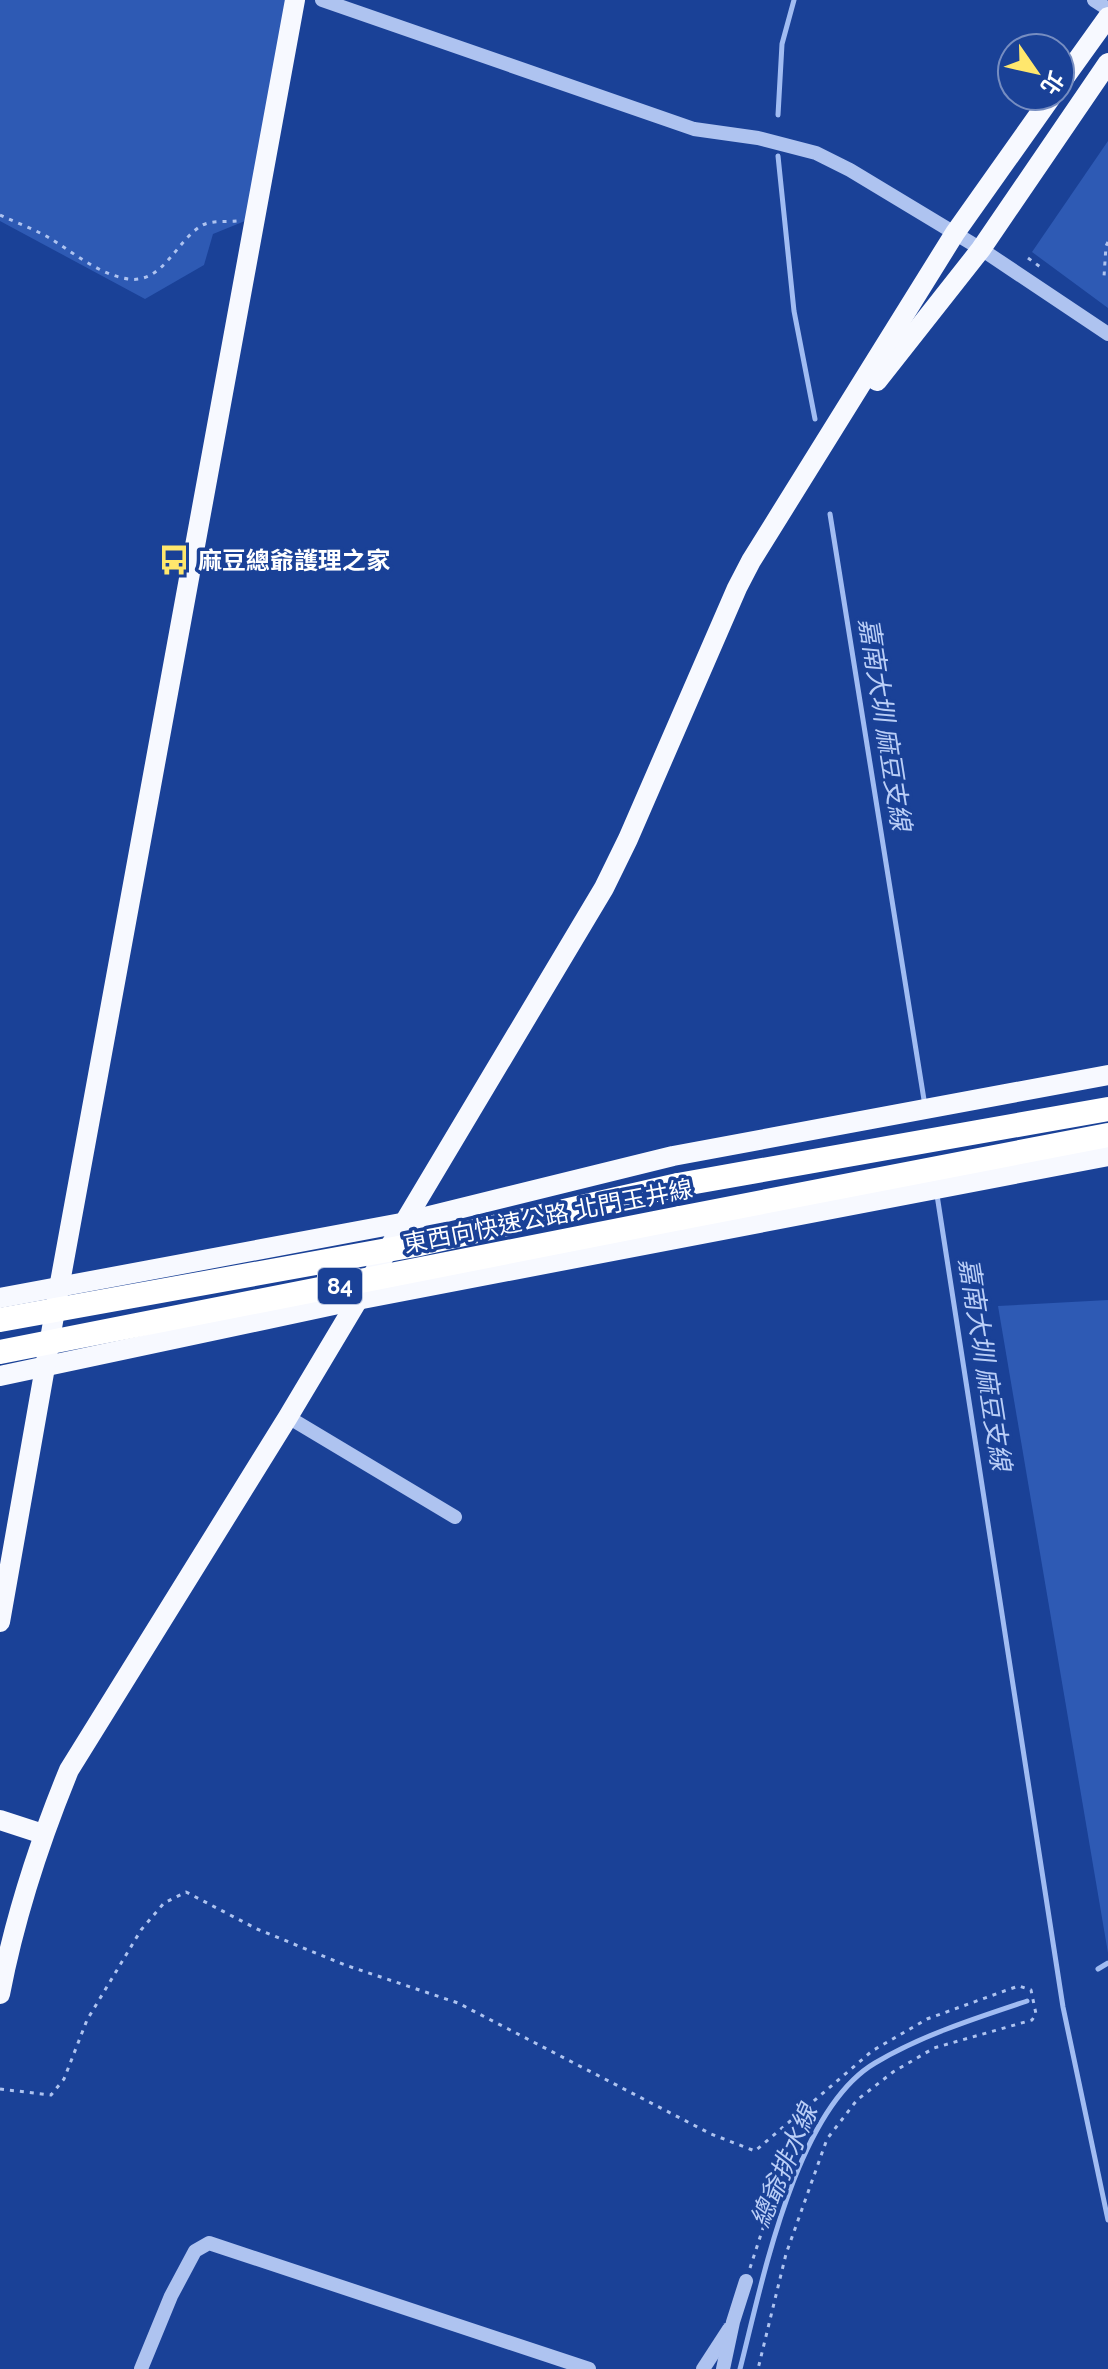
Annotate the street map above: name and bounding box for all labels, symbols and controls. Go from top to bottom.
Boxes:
north arrow [996,32,1076,112]
text: 北 [1036,67,1070,100]
bus stop icon: 麻豆總爺護理之家 [157,543,191,577]
place label: 麻豆總爺護理之家 [198,546,390,575]
water label: 嘉南大圳 麻豆支線 [853,616,917,835]
street label: 東西向快速公路 北門玉井線 [401,1174,695,1258]
water label: 嘉南大圳 麻豆支線 [953,1256,1017,1475]
road number: 84 [318,1268,362,1304]
water label: 總爺排水線 [745,2098,824,2232]

